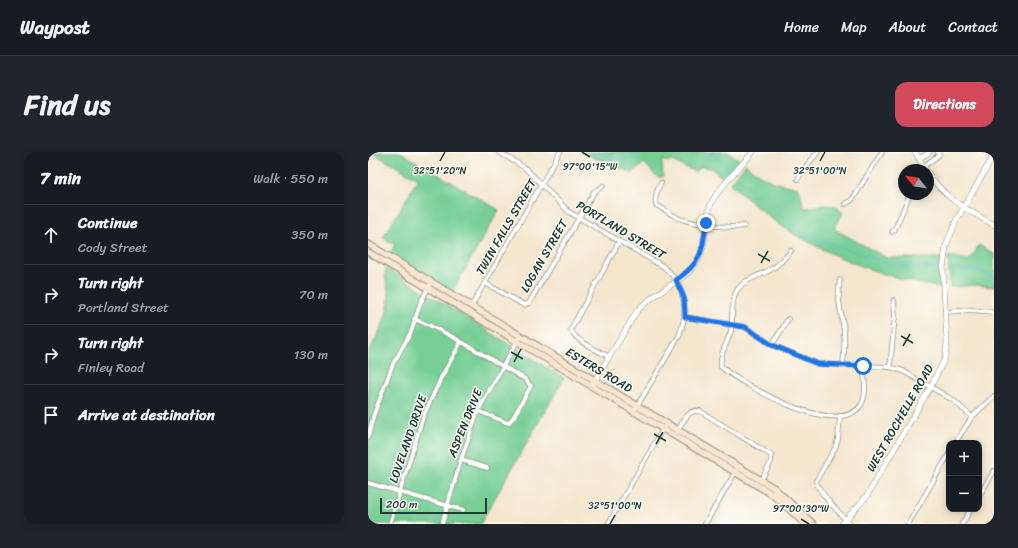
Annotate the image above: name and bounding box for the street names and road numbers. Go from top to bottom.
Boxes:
street label: TWIN FALLS STREET [469,174,543,279]
street label: PORTLAND STREET [572,194,671,266]
street label: LOGAN STREET [514,214,574,297]
street label: ESTERS ROAD [561,341,637,399]
street label: WEST ROCHELLE ROAD [860,359,940,476]
street label: ASPEN DRIVE [441,384,489,462]
street label: LOVELAND DRIVE [383,391,434,486]

